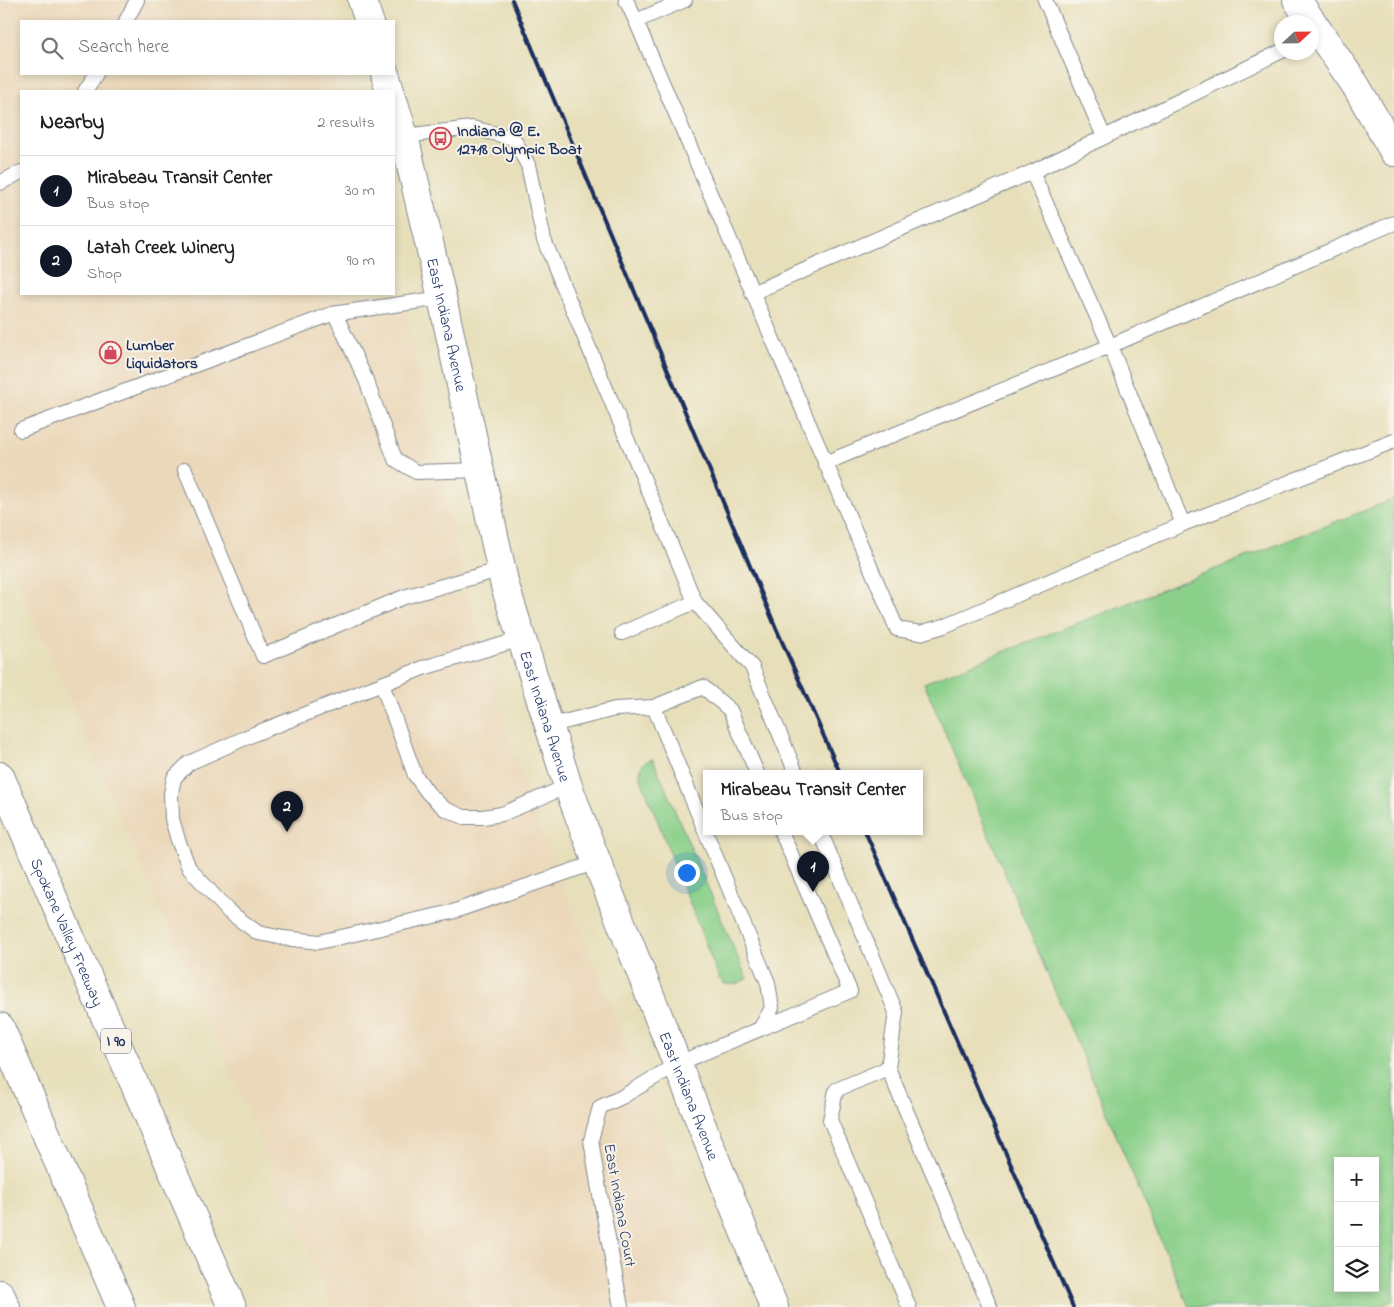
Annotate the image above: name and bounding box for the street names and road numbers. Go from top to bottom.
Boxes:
street label: East Indiana Avenue [419,256,472,395]
street label: East Indiana Avenue [512,648,576,786]
street label: Spokane Valley Freeway [23,855,109,1011]
road number: I 90 [101,1028,131,1054]
street label: East Indiana Avenue [652,1028,725,1165]
street label: East Indiana Court [596,1142,642,1270]

